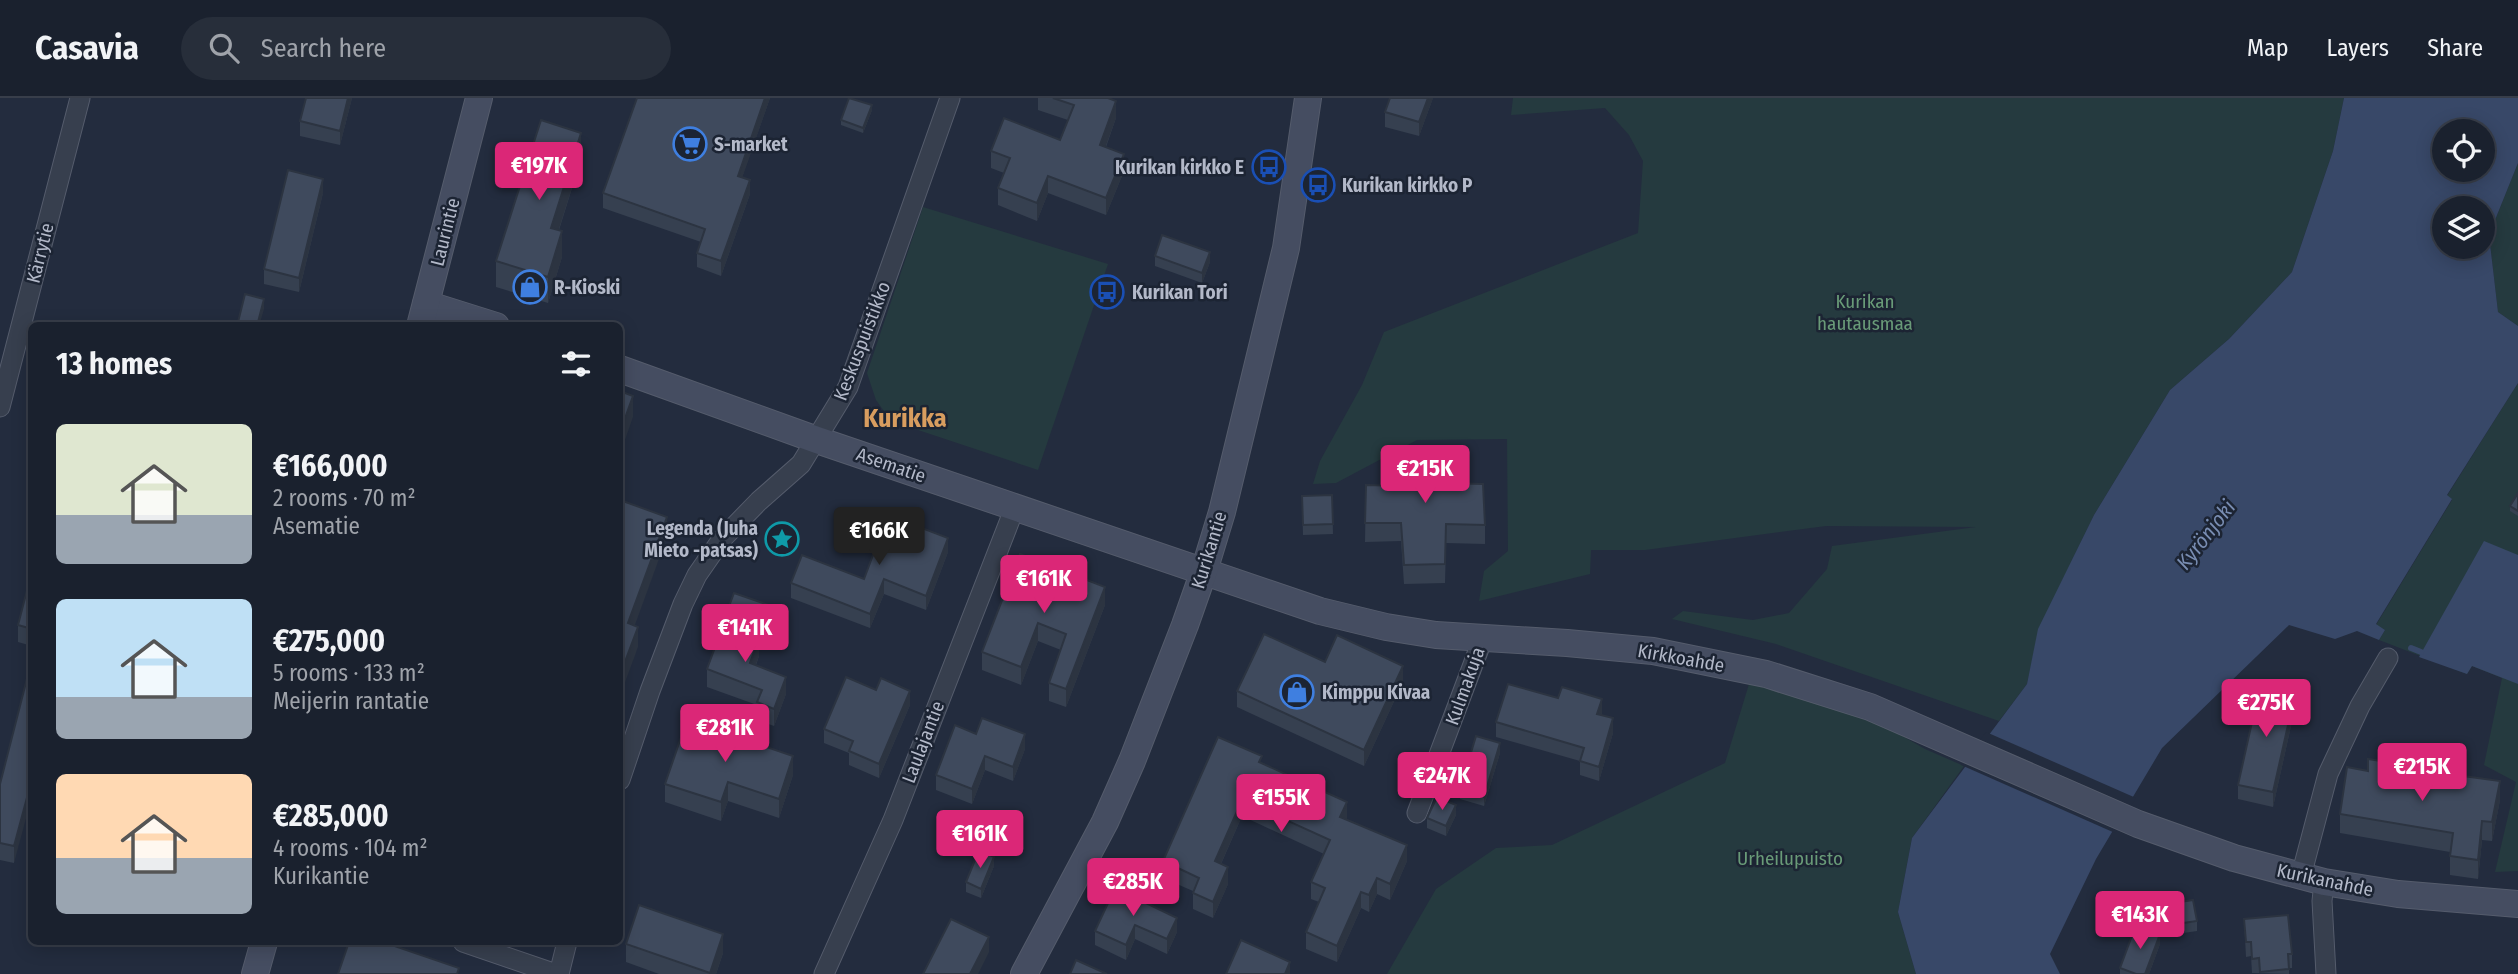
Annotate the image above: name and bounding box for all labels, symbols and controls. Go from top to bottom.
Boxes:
search box [181,17,671,80]
text: Casavia [35,28,139,68]
icon: search [205,29,243,67]
text: Search here [261,33,386,64]
text: Map [2247,34,2289,62]
text: Layers [2327,34,2389,62]
text: Share [2427,34,2483,62]
map controls [2432,119,2495,259]
button: locate [2432,119,2495,182]
supermarket icon: S-market [671,125,709,163]
place label: S-market [714,133,788,156]
pin: €197K [490,142,588,202]
bus stop icon: Kurikan kirkko E [1250,148,1288,186]
text: €197K [511,151,567,179]
place label: Kurikan kirkko E [1115,156,1244,179]
bus stop icon: Kurikan kirkko P [1299,166,1337,204]
place label: Kurikan kirkko P [1342,174,1473,197]
street label: Laurintie [425,196,465,268]
button: layers [2432,196,2495,259]
street label: Kärrytie [21,220,59,286]
shop icon: R-Kioski [511,268,549,306]
bus stop icon: Kurikan Tori [1088,273,1126,311]
place label: R-Kioski [554,276,620,299]
street label: Keskuspuistikko [829,278,895,404]
place label: Kurikan Tori [1132,281,1228,304]
park label: Kurikan hautausmaa [1817,290,1913,335]
icon: filters [557,345,595,383]
text: 13 homes [56,346,172,382]
district label: Kurikka [863,403,947,434]
street label: Asematie [853,442,929,488]
pin: €215K [1376,446,1474,505]
text: €166,000 [273,448,388,484]
icon: home [112,452,196,536]
text: €215K [1397,454,1453,482]
text: 2 rooms · 70 m² [273,484,416,512]
water label: Kyrönjoki [2171,495,2242,575]
pin: €166K [830,508,928,567]
street label: Kurikantie [1186,509,1232,591]
text: Asematie [273,512,360,540]
text: €166K [850,516,908,544]
place label: Legenda (Juha Mieto -patsas) [644,517,758,562]
place icon: Legenda (Juha Mieto -patsas) [763,520,801,558]
pin: €161K [995,556,1093,615]
text: €161K [1016,564,1072,592]
pin: €141K [696,604,794,664]
text: €141K [718,613,772,641]
text: €275,000 [273,623,385,659]
icon: home [112,627,196,711]
street label: Kirkkoahde [1636,639,1726,677]
street label: Kulmakuja [1440,644,1490,728]
text: 5 rooms · 133 m² [273,659,425,687]
shop icon: Kimppu Kivaa [1278,673,1316,711]
pin: €275K [2217,680,2315,739]
place label: Kimppu Kivaa [1322,681,1430,704]
text: Meijerin rantatie [273,687,429,715]
text: €275K [2238,688,2294,716]
street label: Laulajantie [897,698,949,786]
pin: €281K [676,704,774,764]
text: €281K [696,713,754,741]
pin: €215K [2373,744,2471,803]
pin: €247K [1393,752,1491,812]
text: €215K [2394,752,2450,780]
text: €247K [1414,761,1470,789]
pin: €155K [1232,774,1330,834]
text: €155K [1252,783,1310,811]
text: €285,000 [273,798,389,834]
icon: home [112,802,196,886]
pin: €161K [931,810,1029,870]
text: €161K [952,819,1008,847]
text: 4 rooms · 104 m² [273,834,428,862]
park label: Urheilupuisto [1737,847,1843,870]
pin: €285K [1084,858,1182,918]
street label: Kurikanahde [2275,859,2375,901]
text: Kurikantie [273,862,369,890]
text: €285K [1103,867,1163,895]
pin: €143K [2091,892,2189,951]
text: €143K [2111,900,2169,928]

